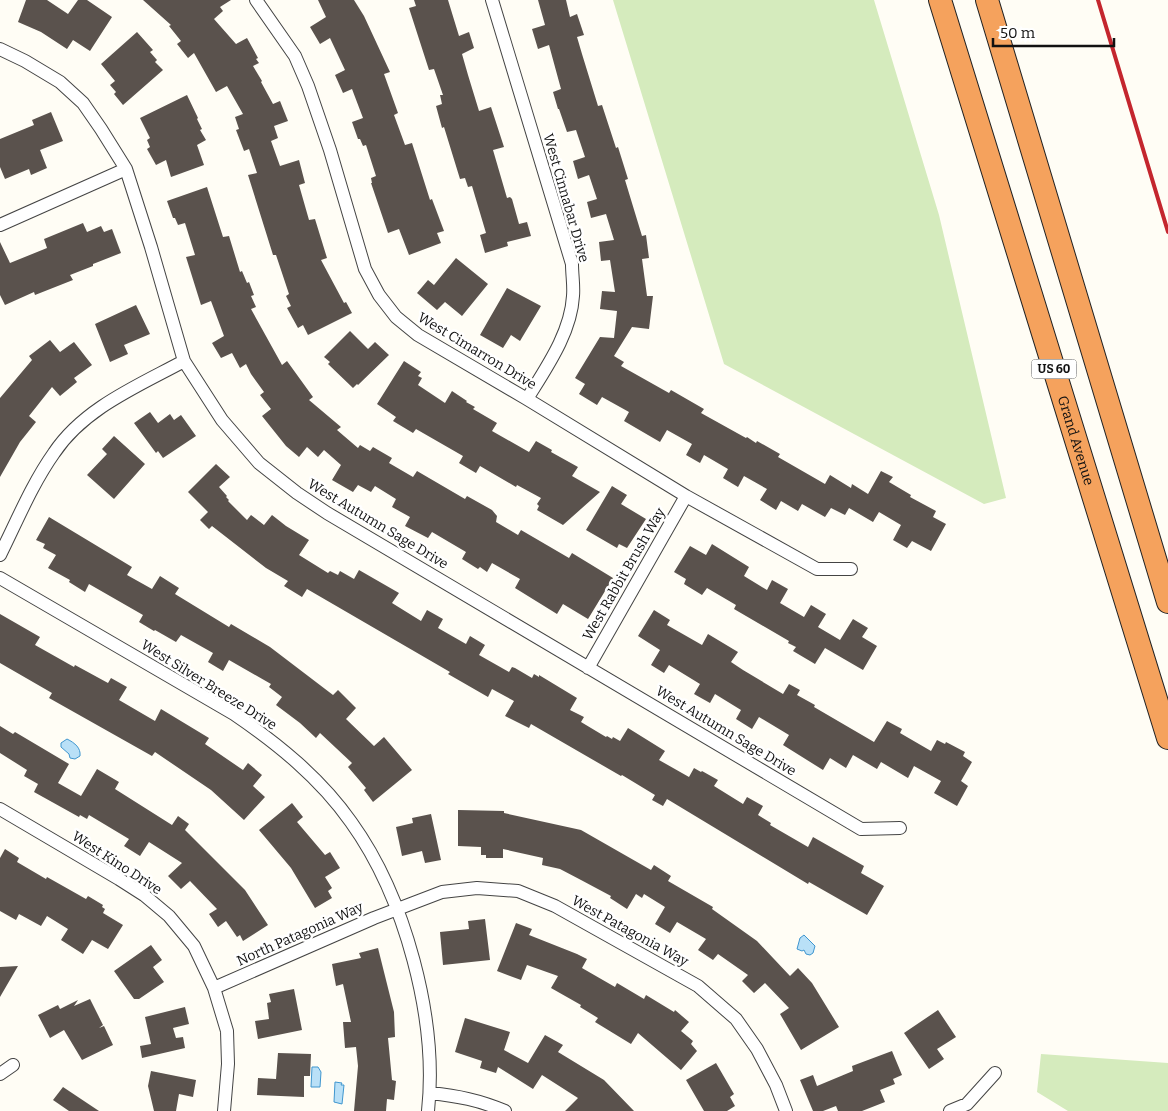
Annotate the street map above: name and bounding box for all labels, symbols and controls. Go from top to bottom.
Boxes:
scale bar [993,15,1114,47]
text: 50 m [1000,24,1036,42]
street label: West Cinnabar Drive [540,132,592,264]
street label: West Cimarron Drive [415,309,539,393]
road number: US 60 [1032,359,1076,378]
street label: Grand Avenue [1054,393,1098,487]
street label: West Autumn Sage Drive [305,475,451,573]
street label: West Rabbit Brush Way [579,504,669,643]
street label: West Silver Breeze Drive [138,636,280,734]
street label: West Autumn Sage Drive [653,682,799,780]
street label: West Kino Drive [69,828,165,898]
street label: West Patagonia Way [569,892,692,970]
street label: North Patagonia Way [234,898,366,970]

